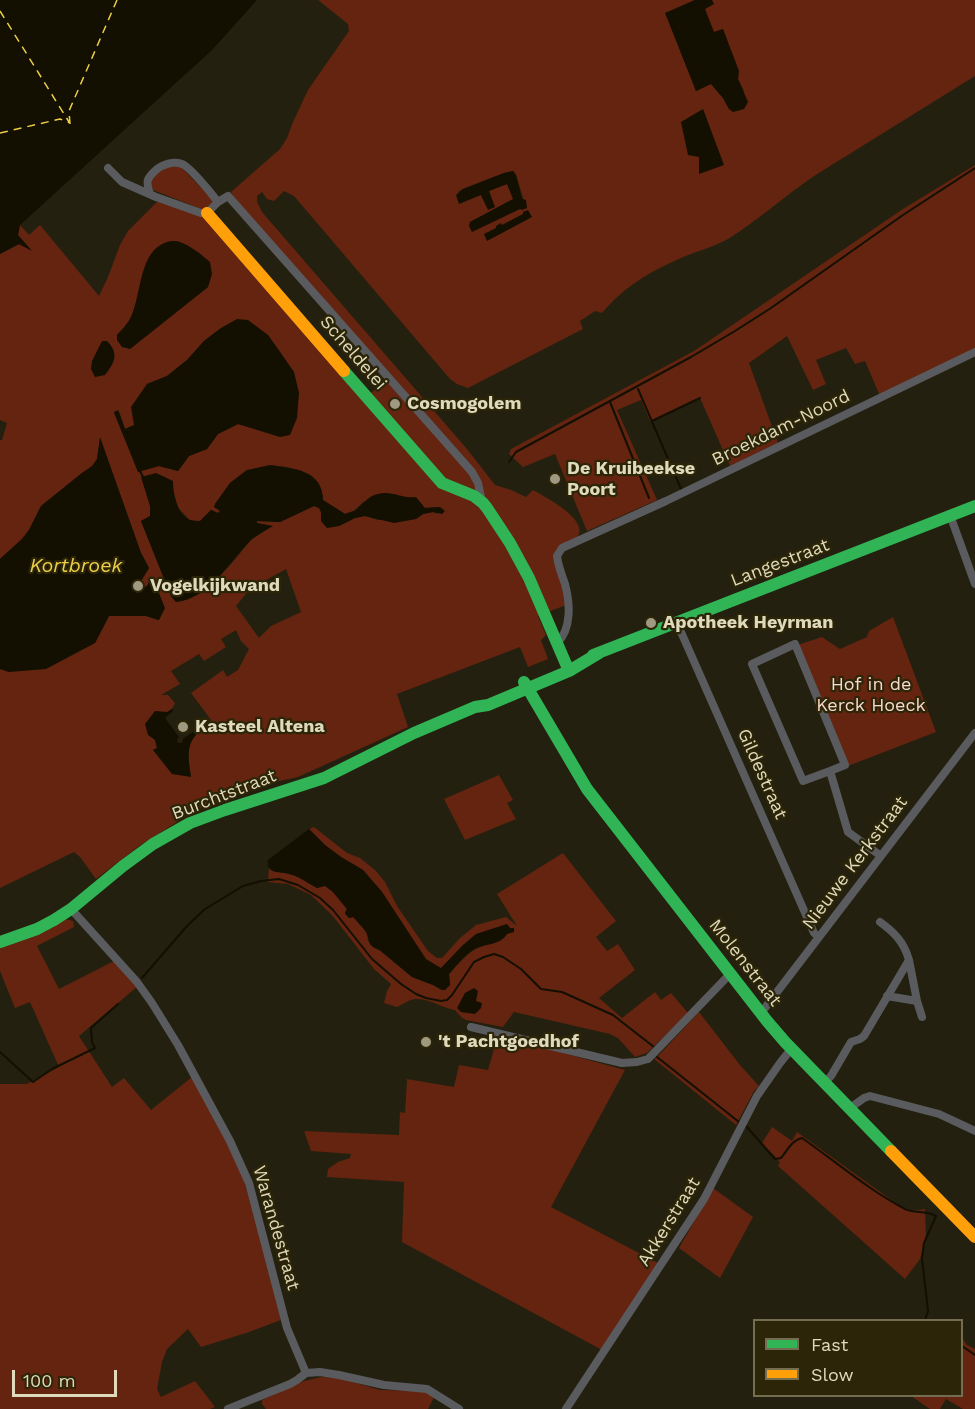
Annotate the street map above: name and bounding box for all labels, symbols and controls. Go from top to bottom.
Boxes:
street label: Scheldelei [315,312,391,394]
street label: Broekdam-Noord [709,385,853,471]
place label: Cosmogolem [407,393,521,415]
marker: Cosmogolem [388,397,402,411]
place label: De Kruibeekse Poort [567,458,695,500]
marker: De Kruibeekse Poort [548,472,562,486]
street label: Langestraat [728,534,832,592]
water label: Kortbroek [30,554,122,578]
place label: Vogelkijkwand [150,575,280,597]
marker: Vogelkijkwand [131,579,145,593]
place label: Apotheek Heyrman [663,612,833,634]
marker: Apotheek Heyrman [644,616,658,630]
park label: Hof in de Kerck Hoeck [816,674,926,716]
place label: Kasteel Altena [195,716,325,738]
marker: Kasteel Altena [176,720,190,734]
street label: Gildestraat [732,725,792,823]
street label: Burchtstraat [169,765,279,825]
street label: Nieuwe Kerkstraat [798,792,912,934]
street label: Molenstraat [704,915,786,1011]
place label: 't Pachtgoedhof [438,1031,579,1053]
marker: 't Pachtgoedhof [419,1035,433,1049]
street label: Warandestraat [248,1163,304,1293]
street label: Akkerstraat [633,1173,705,1271]
legend [753,1319,963,1397]
text: Fast [811,1334,848,1355]
scale bar [15,1358,120,1396]
text: Slow [811,1364,854,1385]
text: 100 m [23,1370,76,1391]

